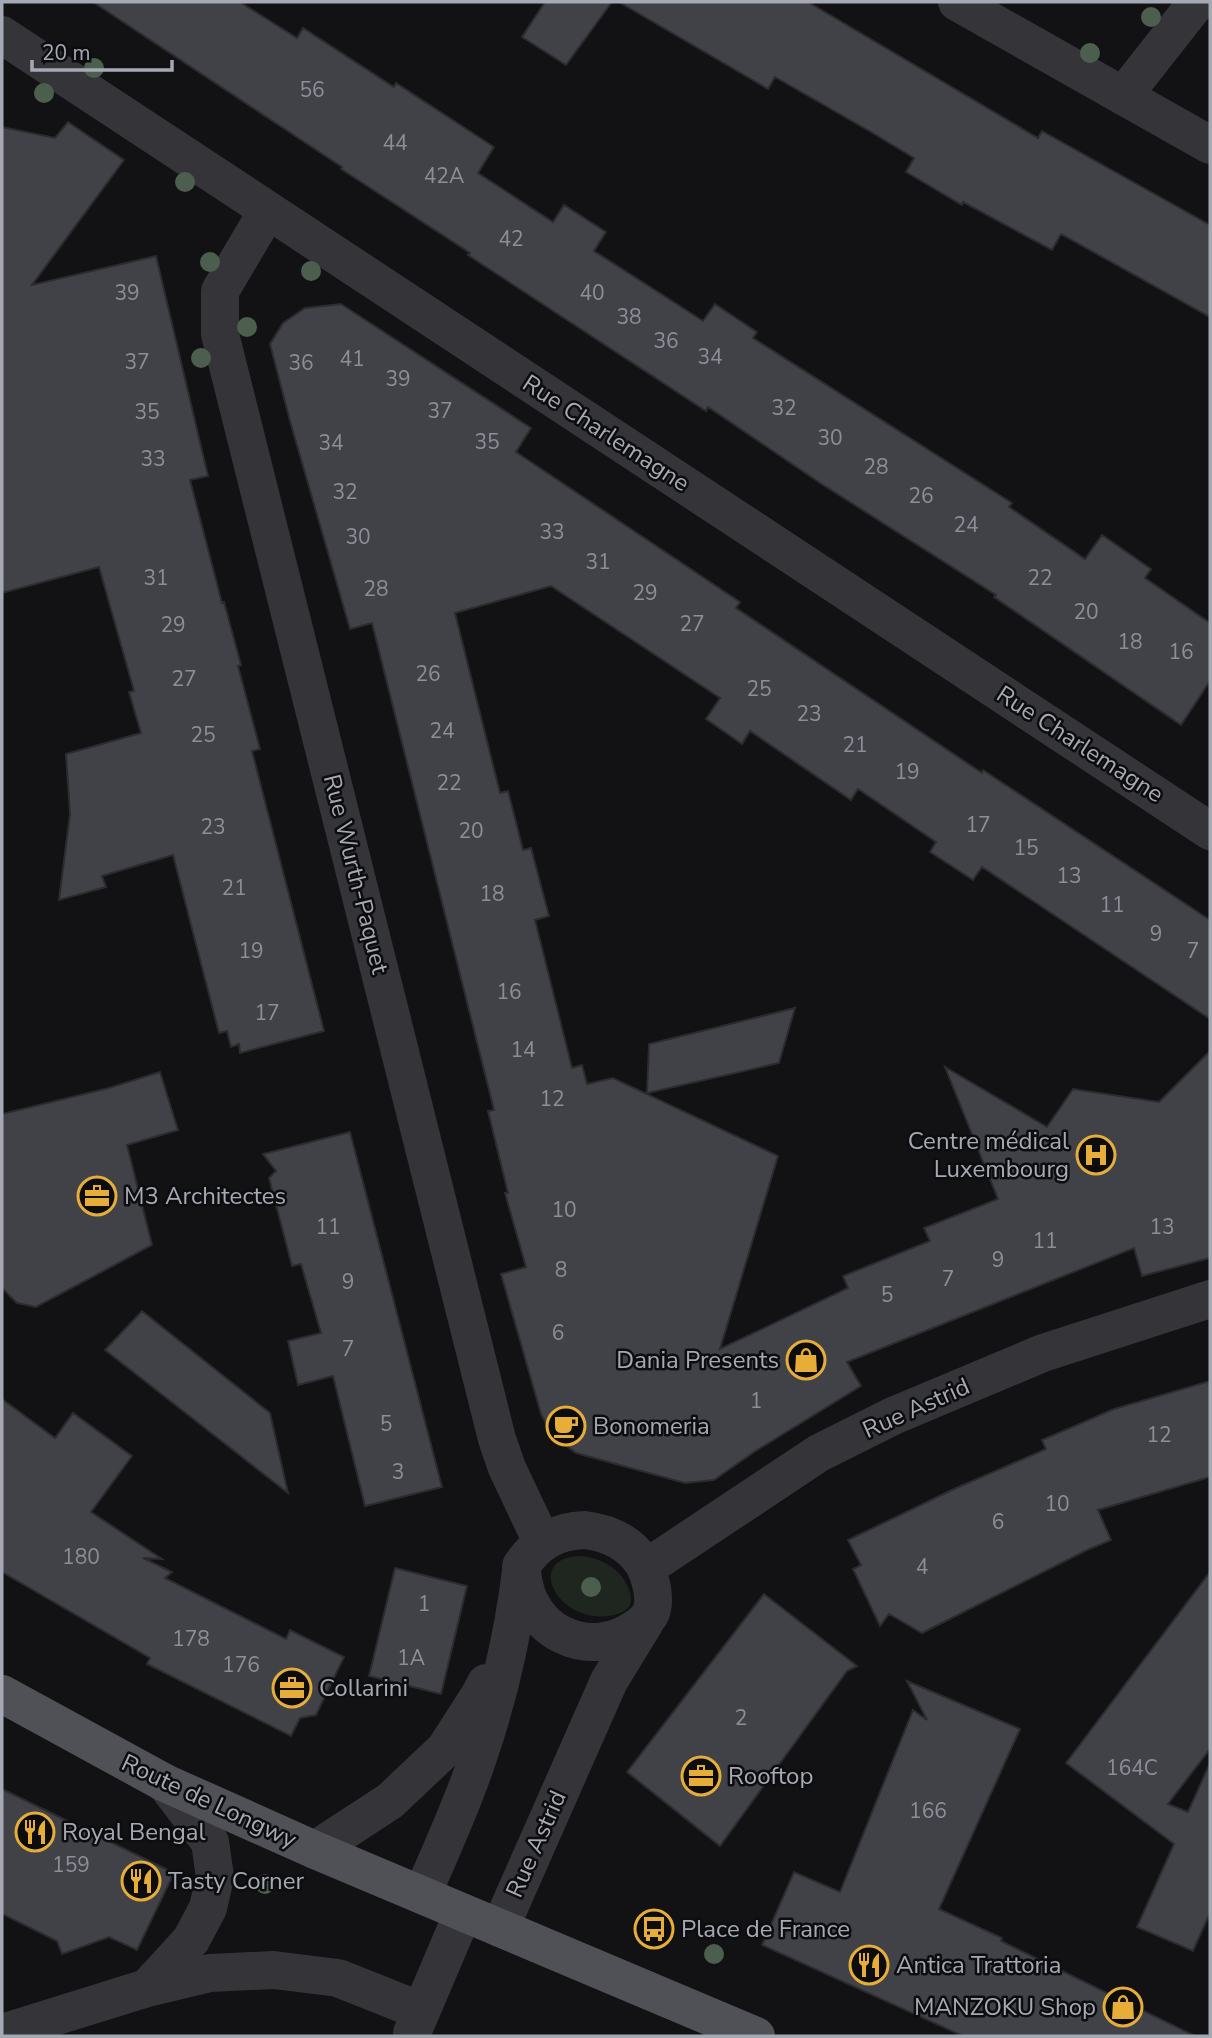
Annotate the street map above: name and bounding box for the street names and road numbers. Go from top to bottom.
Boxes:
street label: Rue Charlemagne [516,367,696,499]
street label: Rue Charlemagne [990,678,1170,810]
street label: Rue Wurth-Paquet [316,771,396,978]
street label: Rue Astrid [858,1370,974,1446]
street label: Route de Longwy [116,1746,302,1856]
street label: Rue Astrid [498,1786,574,1902]

